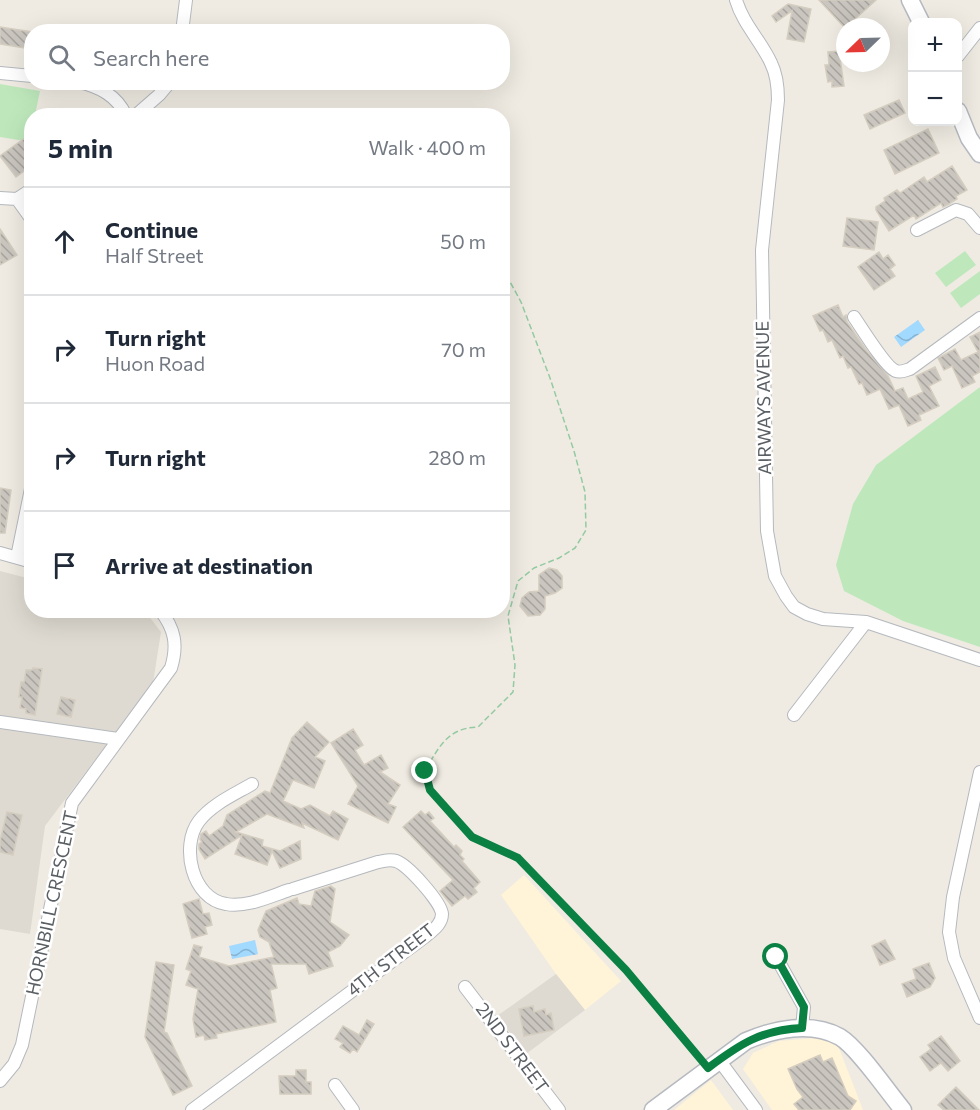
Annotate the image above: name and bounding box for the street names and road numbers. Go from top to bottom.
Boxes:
street label: AIRWAYS AVENUE [751,321,775,475]
street label: HORNBILL CRESCENT [21,808,81,997]
street label: 4TH STREET [342,918,439,1000]
street label: 2ND STREET [472,998,554,1097]

